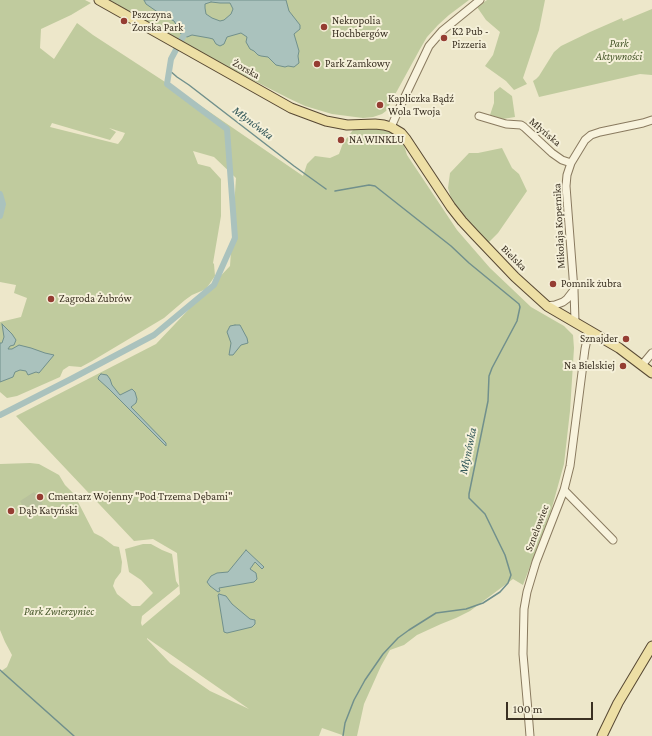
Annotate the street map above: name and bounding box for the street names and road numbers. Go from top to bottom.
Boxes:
street label: Żorska [230,56,262,82]
street label: Młyńska [526,115,564,149]
street label: Mikołaja Kopernika [550,183,568,269]
street label: Bielska [498,242,530,274]
street label: Sznelowiec [522,503,552,553]

